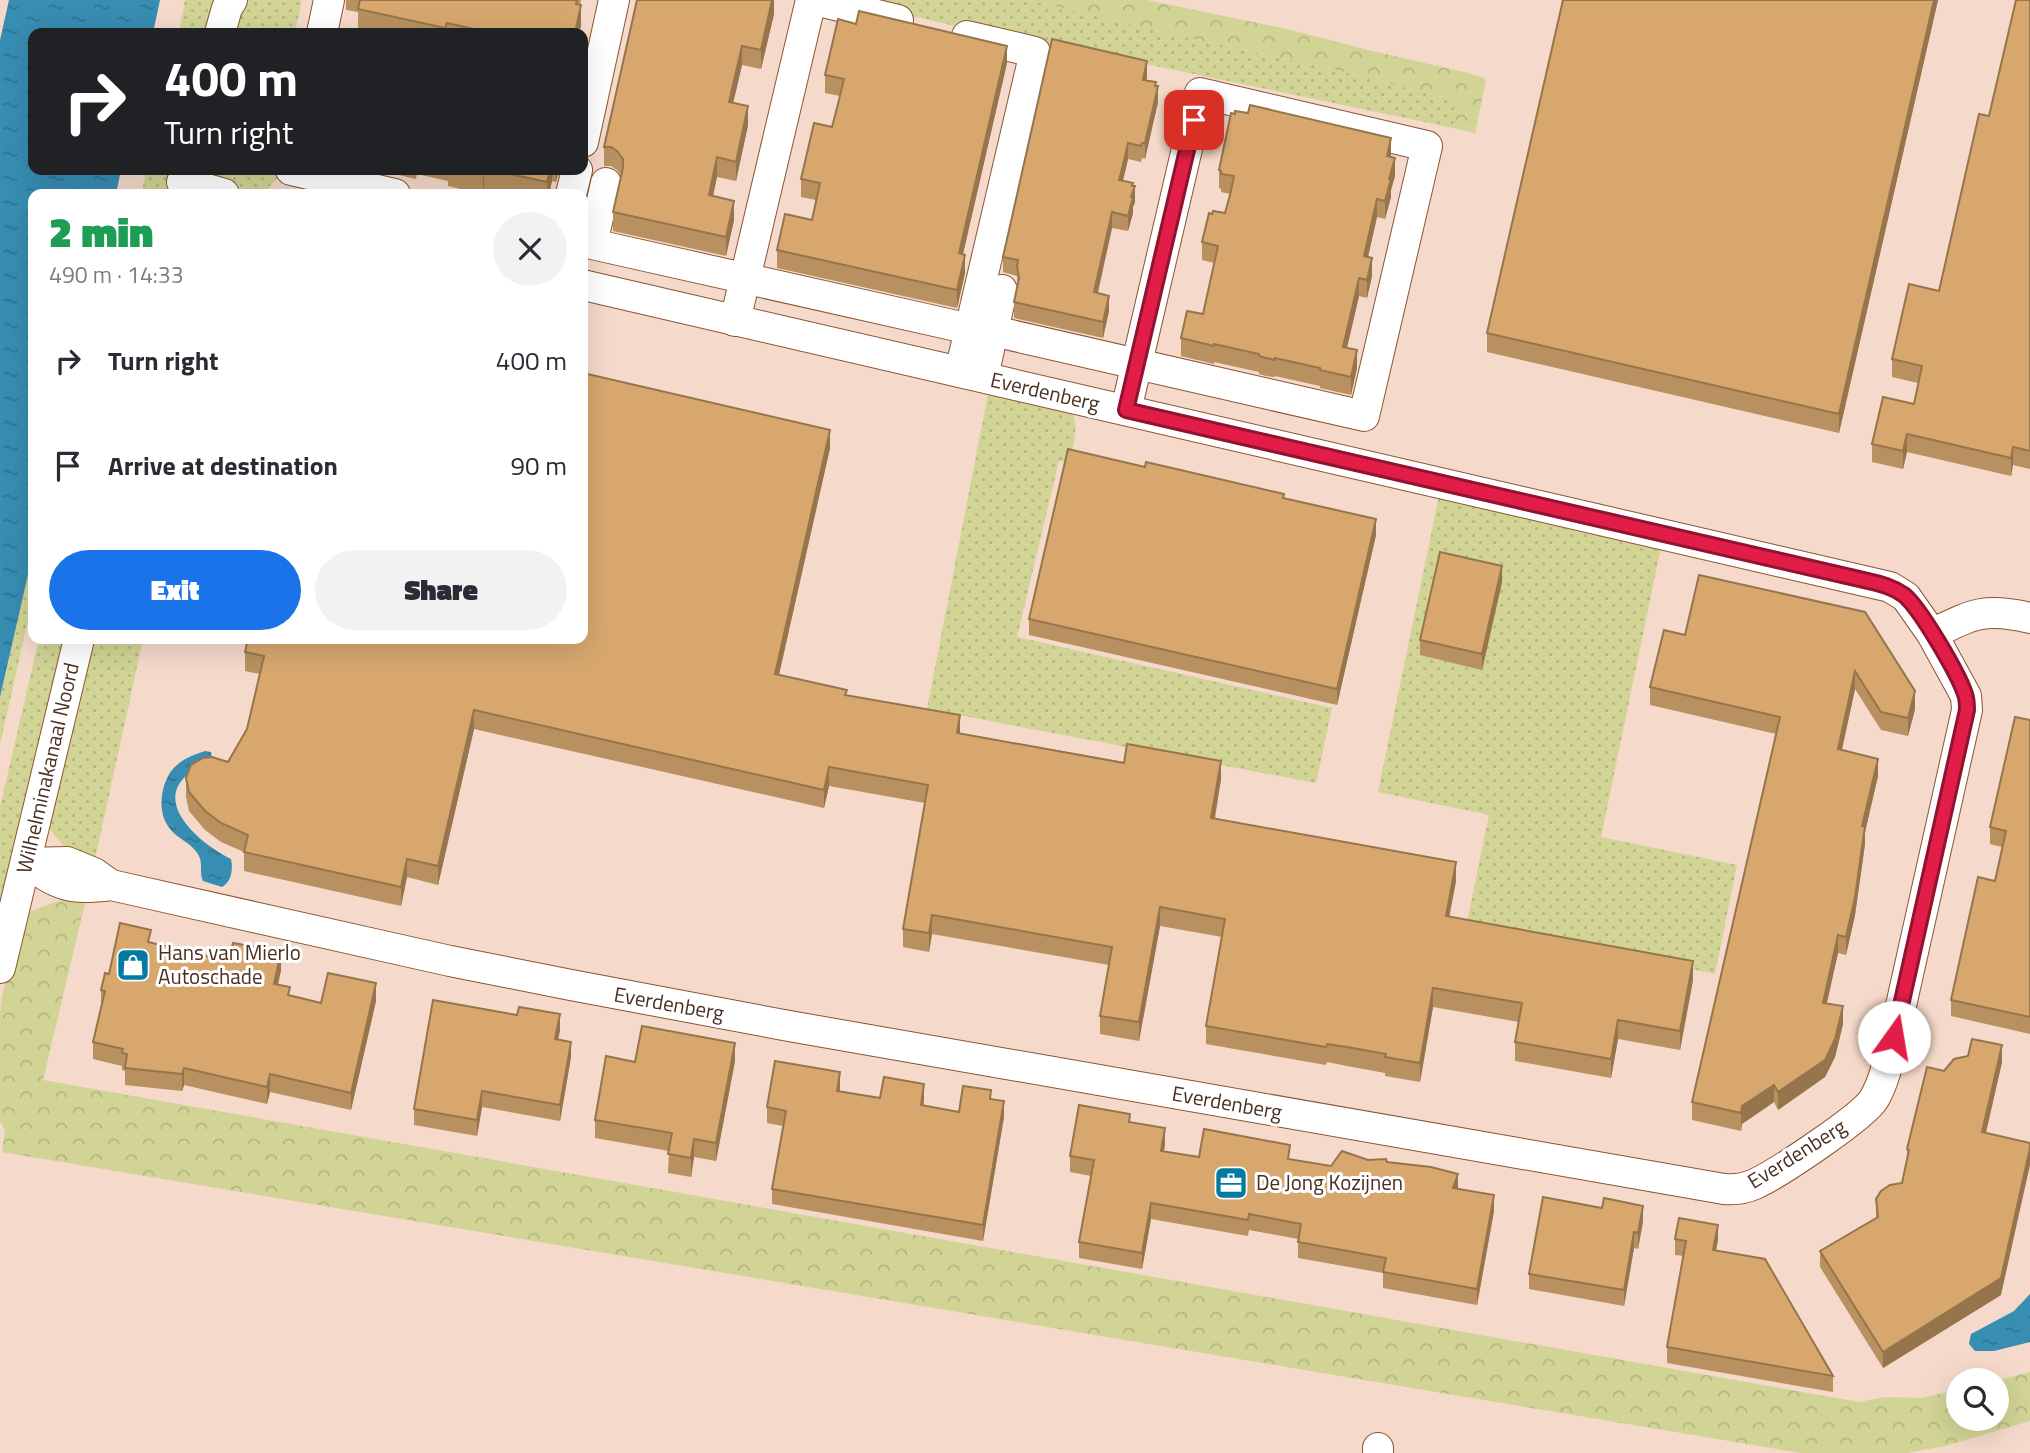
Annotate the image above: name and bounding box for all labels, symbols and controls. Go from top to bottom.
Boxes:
text: 400 m [164,40,298,115]
icon: right [49,56,140,147]
pin [1164,90,1224,150]
icon: arrive [1175,101,1213,139]
text: Turn right [164,108,293,156]
text: 2 min [49,199,153,263]
button: close [493,212,567,286]
text: 490 m · 14:33 [49,257,184,292]
text: Turn right [108,341,219,380]
text: 400 m [496,341,567,380]
icon: right [49,342,87,380]
street label: Everdenberg [987,363,1103,419]
text: Arrive at destination [108,446,338,485]
text: 90 m [510,446,567,485]
icon: arrive [49,447,87,485]
button: Exit [49,550,301,630]
button: Share [315,550,567,630]
street label: Wilhelminakanaal Noord [7,659,87,876]
place label: Hans van Mierlo Autoschade [158,936,301,992]
shop icon: Hans van Mierlo Autoschade [114,946,152,984]
street label: Everdenberg [612,978,727,1028]
position arrow [1857,1000,1931,1074]
street label: Everdenberg [1170,1077,1285,1127]
street label: Everdenberg [1741,1110,1852,1196]
office icon: De Jong Kozijnen [1212,1164,1250,1202]
place label: De Jong Kozijnen [1256,1166,1403,1198]
map controls [1946,1368,2009,1431]
button: search [1946,1368,2009,1431]

